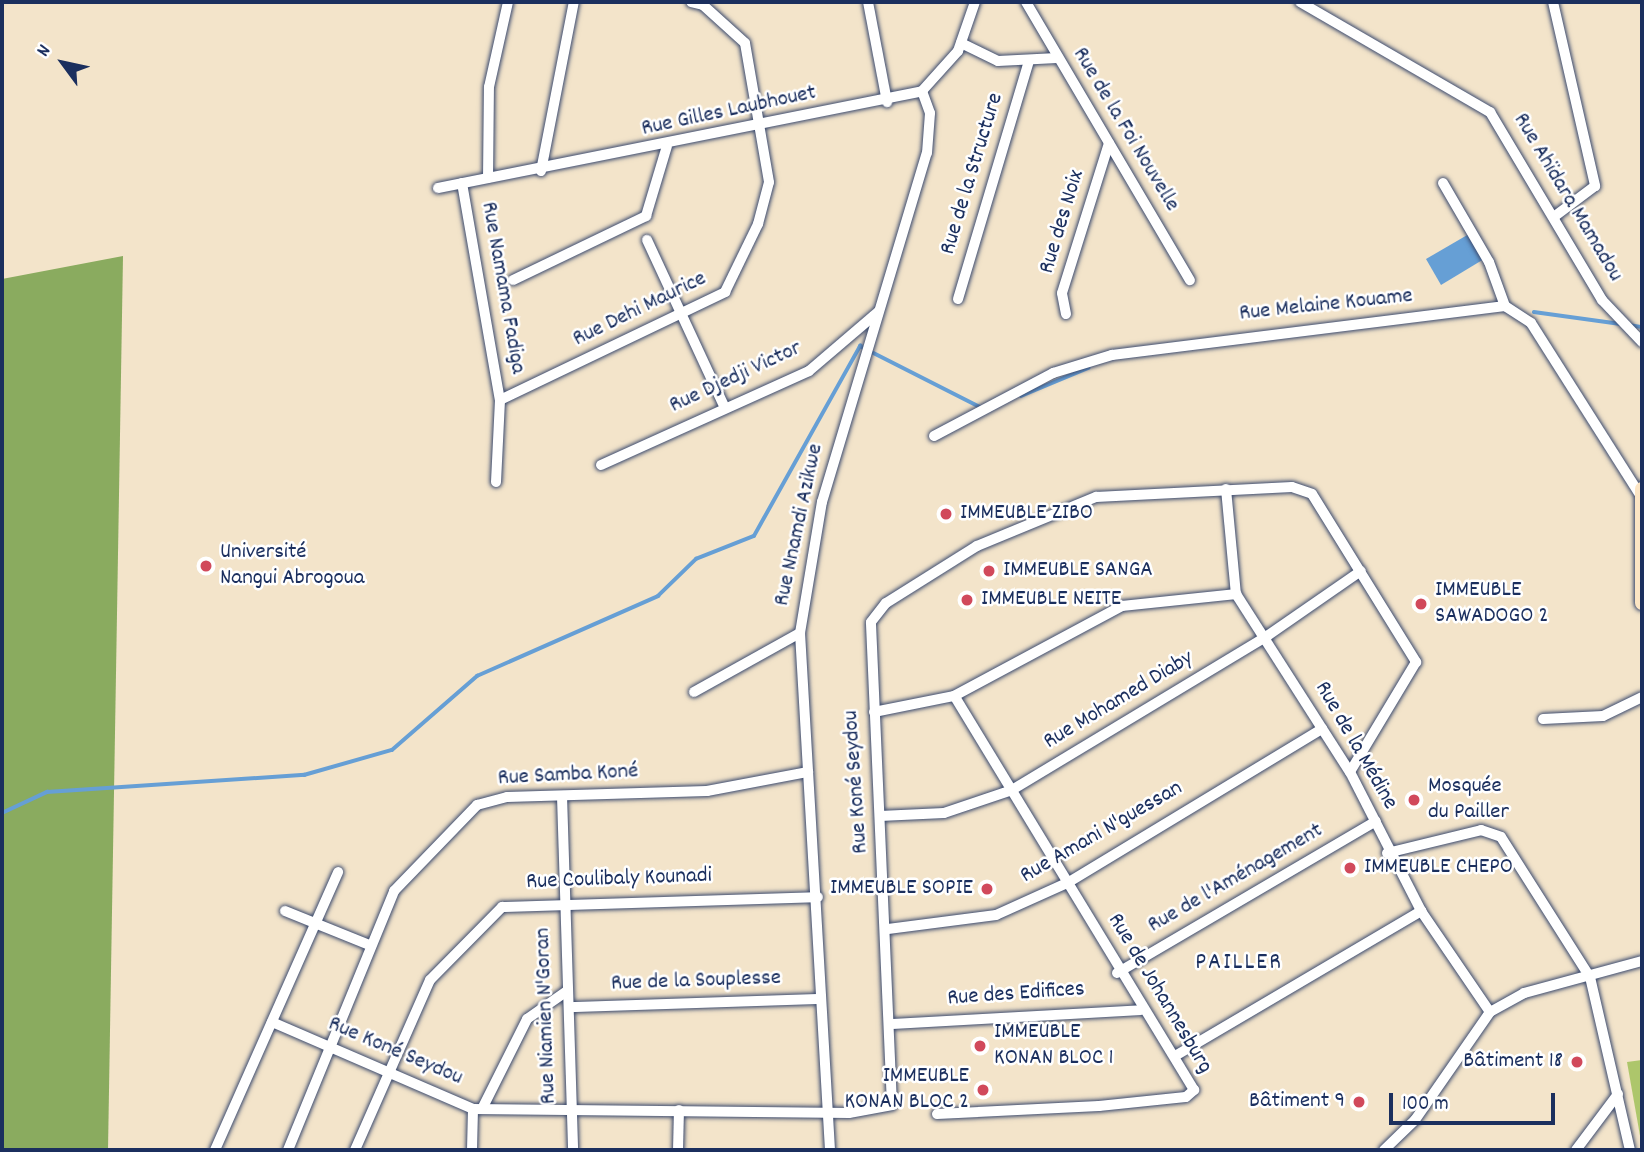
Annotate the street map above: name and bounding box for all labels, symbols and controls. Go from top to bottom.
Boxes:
north arrow [28,28,98,98]
text: N [31,40,59,63]
street label: Rue de la Foi Nouvelle [1065,43,1185,217]
street label: Rue Gilles Laubhouet [639,80,819,144]
street label: Rue de la Structure [935,90,1011,258]
street label: Rue Ahïdara Mamadou [1506,109,1628,287]
street label: Rue des Noix [1034,167,1092,277]
street label: Rue Namama Fadiga [473,200,531,376]
street label: Rue Dehi Maurice [569,266,711,354]
street label: Rue Melaine Kouame [1238,283,1414,329]
street label: Rue Djedji Victor [666,335,806,421]
street label: Rue Nnamdi Azikwe [769,441,831,609]
place label: IMMEUBLE ZIBO [960,500,1093,528]
marker: IMMEUBLE ZIBO [938,506,954,522]
place label: Université Nangui Abrogoua [220,539,365,593]
place label: IMMEUBLE SANGA [1003,557,1153,585]
marker: Université Nangui Abrogoua [198,558,214,574]
marker: IMMEUBLE SANGA [981,563,997,579]
place label: IMMEUBLE SAWADOGO 2 [1435,577,1549,631]
place label: IMMEUBLE NEITE [981,586,1121,614]
marker: IMMEUBLE NEITE [959,592,975,608]
marker: IMMEUBLE SAWADOGO 2 [1413,596,1429,612]
street label: Rue Mohamed Diaby [1039,645,1199,757]
street label: Rue de la Médine [1307,677,1403,815]
street label: Rue Koné Seydou [838,709,876,855]
street label: Rue Samba Koné [497,759,639,793]
place label: Mosquée du Pailler [1428,773,1509,827]
street label: Rue Amani N'guessan [1016,775,1188,891]
marker: Mosquée du Pailler [1406,792,1422,808]
street label: Rue de l'Aménagement [1144,818,1328,940]
place label: IMMEUBLE CHEPO [1364,854,1513,882]
marker: IMMEUBLE CHEPO [1342,860,1358,876]
street label: Rue Coulibaly Kounadi [526,863,712,897]
place label: IMMEUBLE SOPIE [830,875,973,903]
marker: IMMEUBLE SOPIE [979,881,995,897]
street label: Rue de Johannesburg [1100,909,1218,1079]
street label: Rue Niamien N'Goran [530,927,564,1105]
district label: PAILLER [1196,950,1282,978]
street label: Rue de la Souplesse [610,965,782,999]
street label: Rue des Edifices [946,976,1086,1014]
street label: Rue Koné Seydou [323,1011,467,1093]
place label: IMMEUBLE KONAN BLOC 1 [994,1019,1114,1073]
marker: IMMEUBLE KONAN BLOC 1 [972,1038,988,1054]
place label: Bâtiment 18 [1463,1048,1563,1076]
marker: Bâtiment 18 [1569,1054,1585,1070]
place label: IMMEUBLE KONAN BLOC 2 [844,1063,969,1117]
scale bar [1392,1078,1558,1122]
marker: IMMEUBLE KONAN BLOC 2 [975,1082,991,1098]
place label: Bâtiment 9 [1249,1088,1345,1116]
text: 100 m [1402,1090,1449,1120]
marker: Bâtiment 9 [1351,1094,1367,1110]

